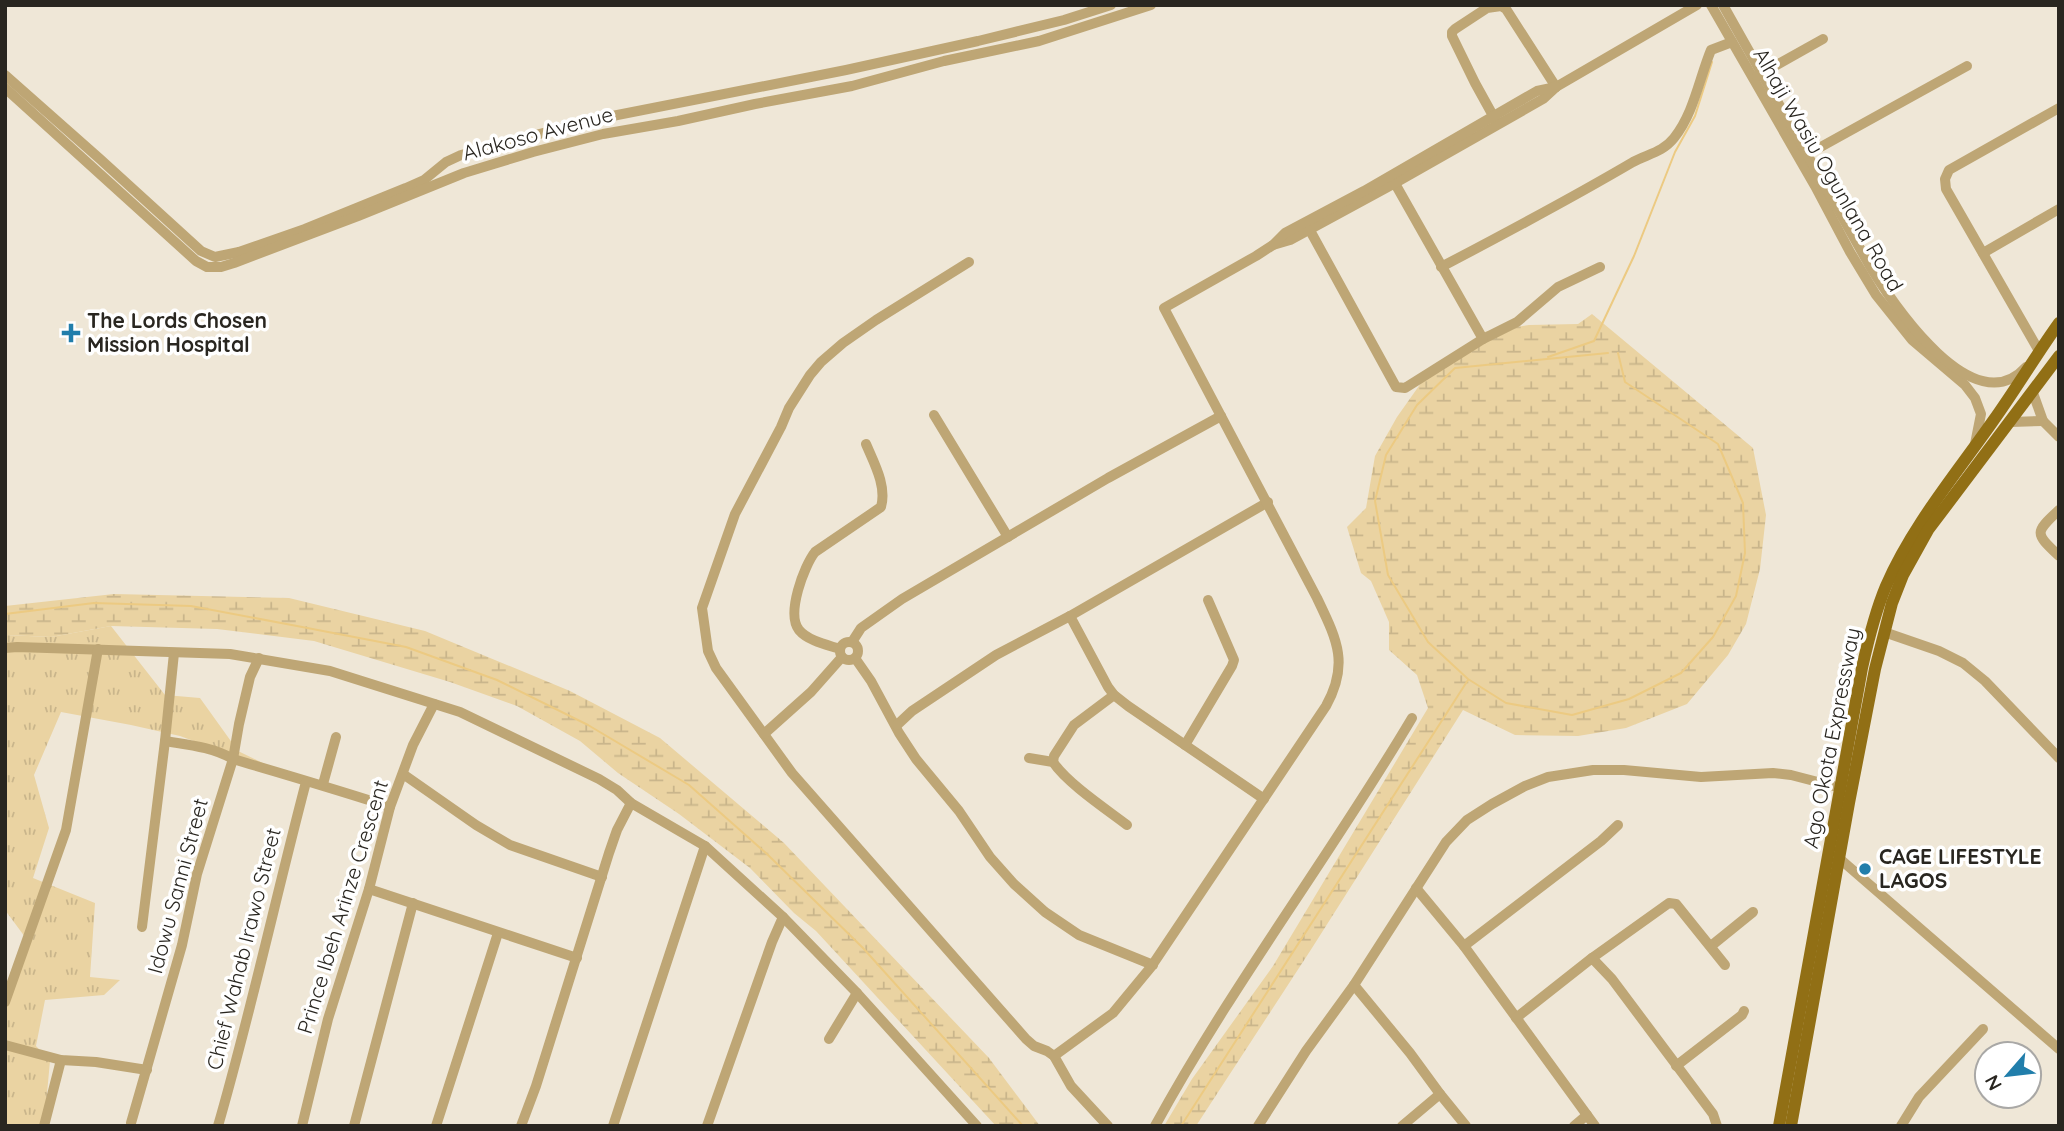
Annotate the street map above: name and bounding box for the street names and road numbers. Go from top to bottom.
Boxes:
street label: Alhaji Wasiu Ogunlana Road [1748,43,1909,296]
street label: Alakoso Avenue [460,100,616,166]
street label: Ago Okota Expressway [1797,625,1865,850]
street label: Prince Ibeh Arinze Crescent [291,777,393,1037]
street label: Idowu Sanni Street [141,795,213,976]
street label: Chief Wahab Irawo Street [200,825,286,1072]

